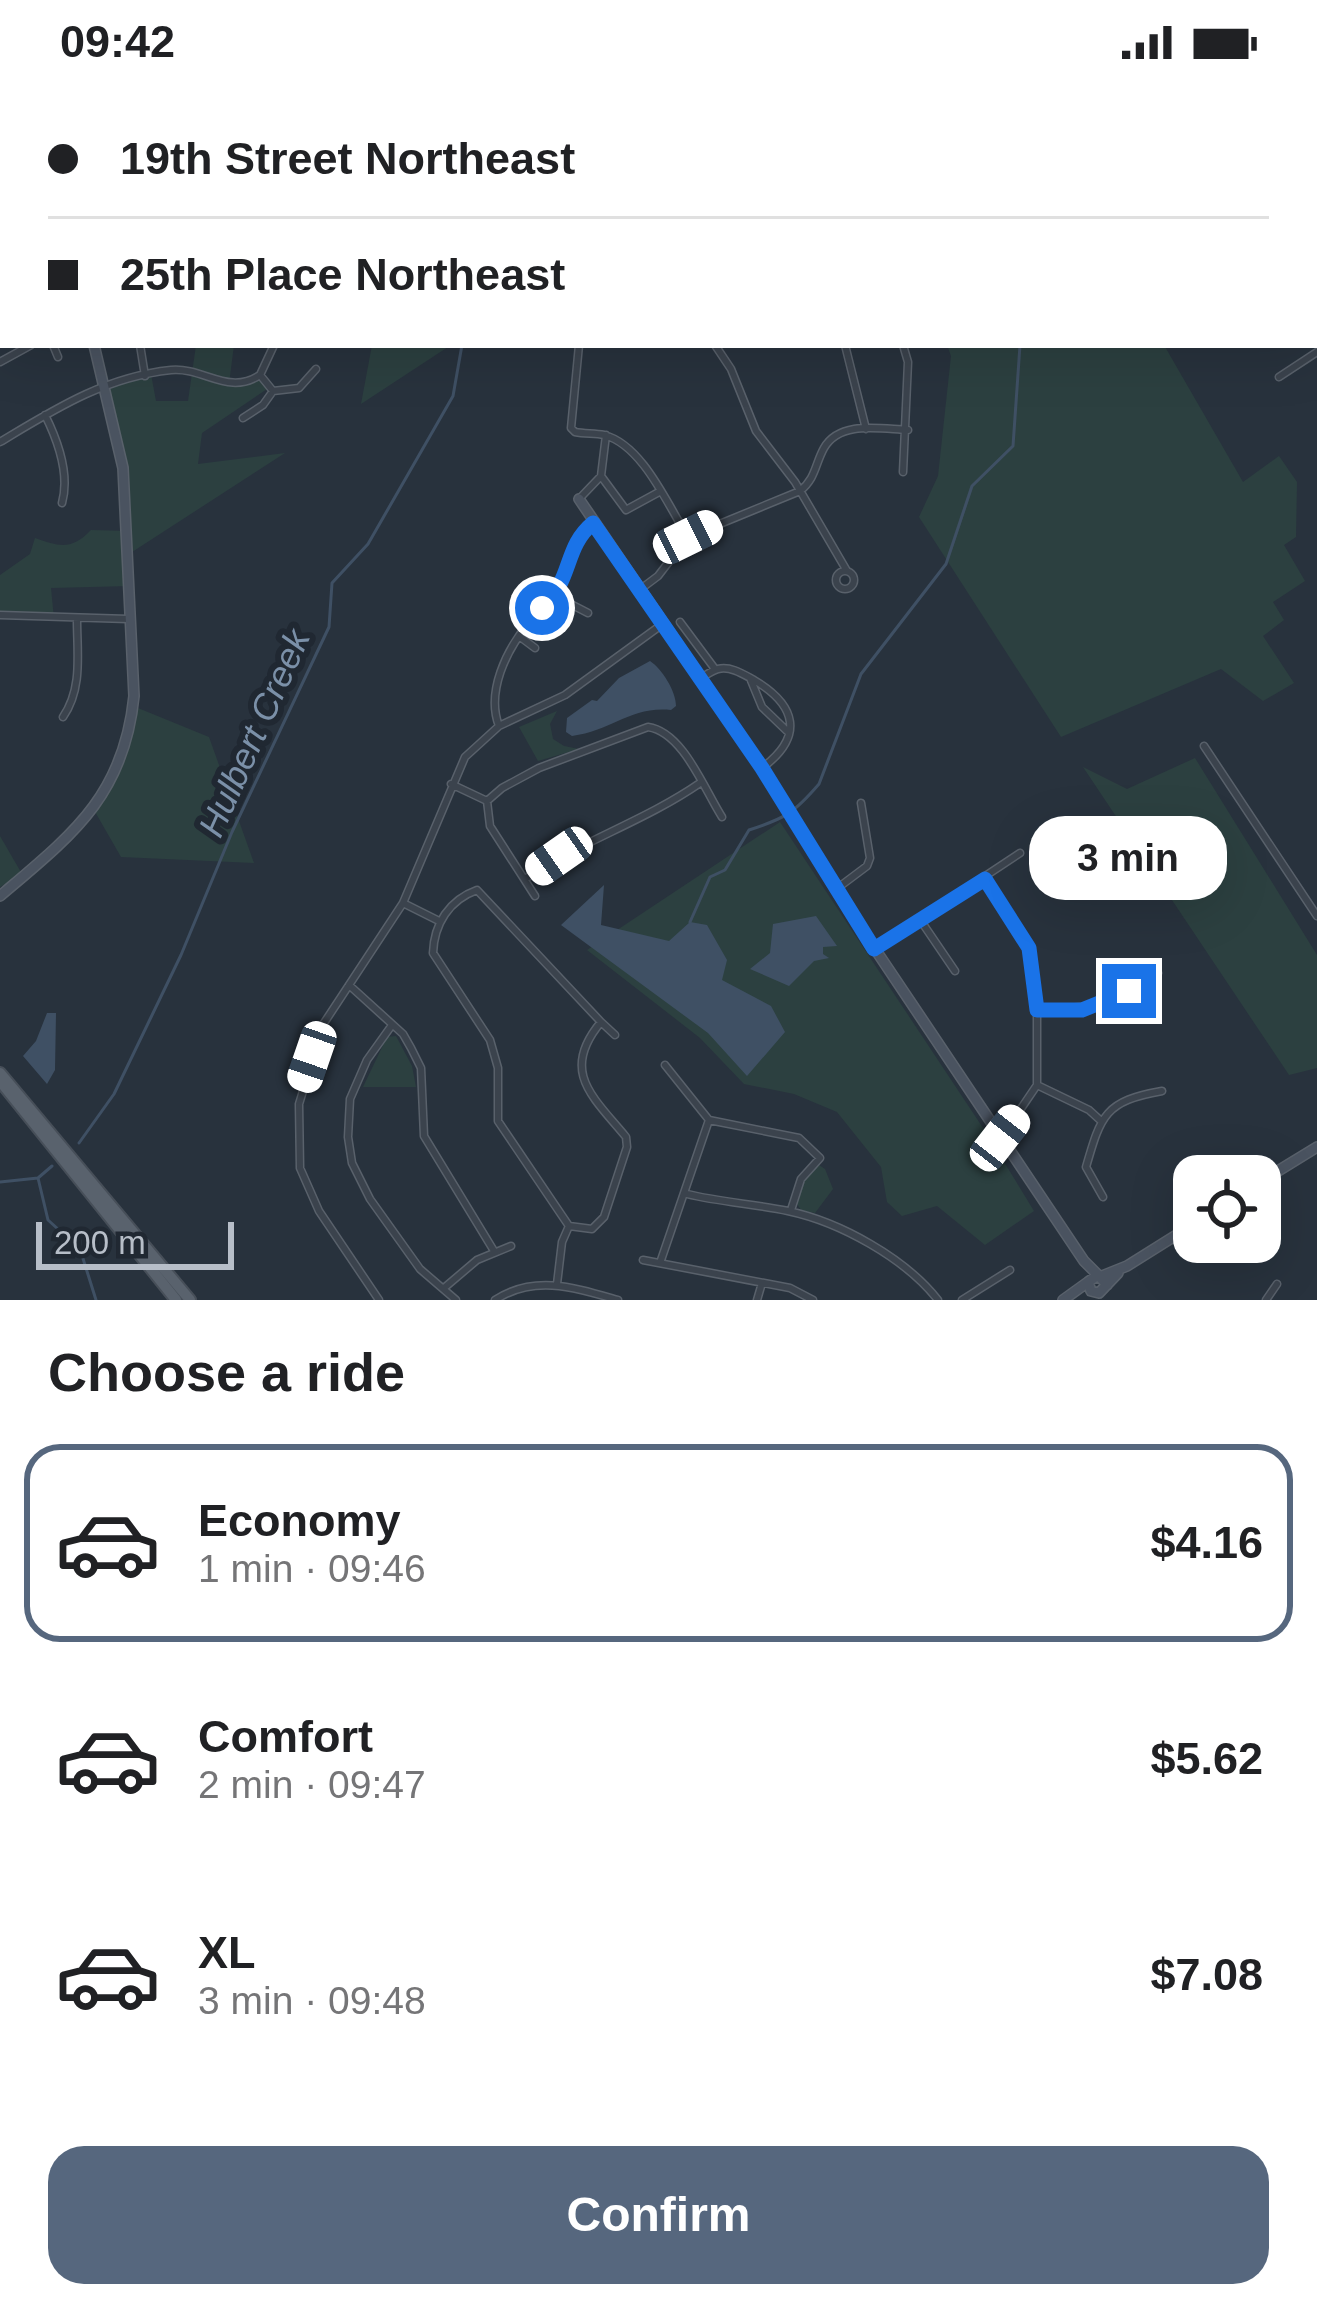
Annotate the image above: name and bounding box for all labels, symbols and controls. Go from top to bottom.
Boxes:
text: 09:42 [60,16,175,67]
text: 19th Street Northeast [120,133,575,184]
text: 25th Place Northeast [120,249,565,300]
car [648,505,728,569]
route start [515,581,569,635]
water label: Hulbert Creek [190,621,319,843]
callout: 3 min [1030,817,1228,901]
car [519,821,599,891]
text: 3 min [1077,836,1179,879]
route end [1102,964,1156,1018]
car [283,1017,341,1097]
car [964,1099,1036,1177]
map controls [1173,1155,1281,1263]
button: locate [1173,1155,1281,1263]
scale bar [36,1216,234,1269]
text: 200 m [54,1224,146,1261]
text: Choose a ride [48,1342,405,1402]
icon: car [54,1489,162,1597]
text: Economy [198,1495,401,1546]
text: $4.16 [1150,1517,1263,1568]
text: 1 min · 09:46 [198,1547,426,1590]
icon: car [54,1705,162,1813]
text: Comfort [198,1711,373,1762]
text: $5.62 [1150,1733,1263,1784]
text: 2 min · 09:47 [198,1763,426,1806]
icon: car [54,1921,162,2029]
text: XL [198,1927,256,1978]
text: $7.08 [1150,1949,1263,2000]
text: 3 min · 09:48 [198,1979,426,2022]
button: Confirm [48,2146,1269,2284]

